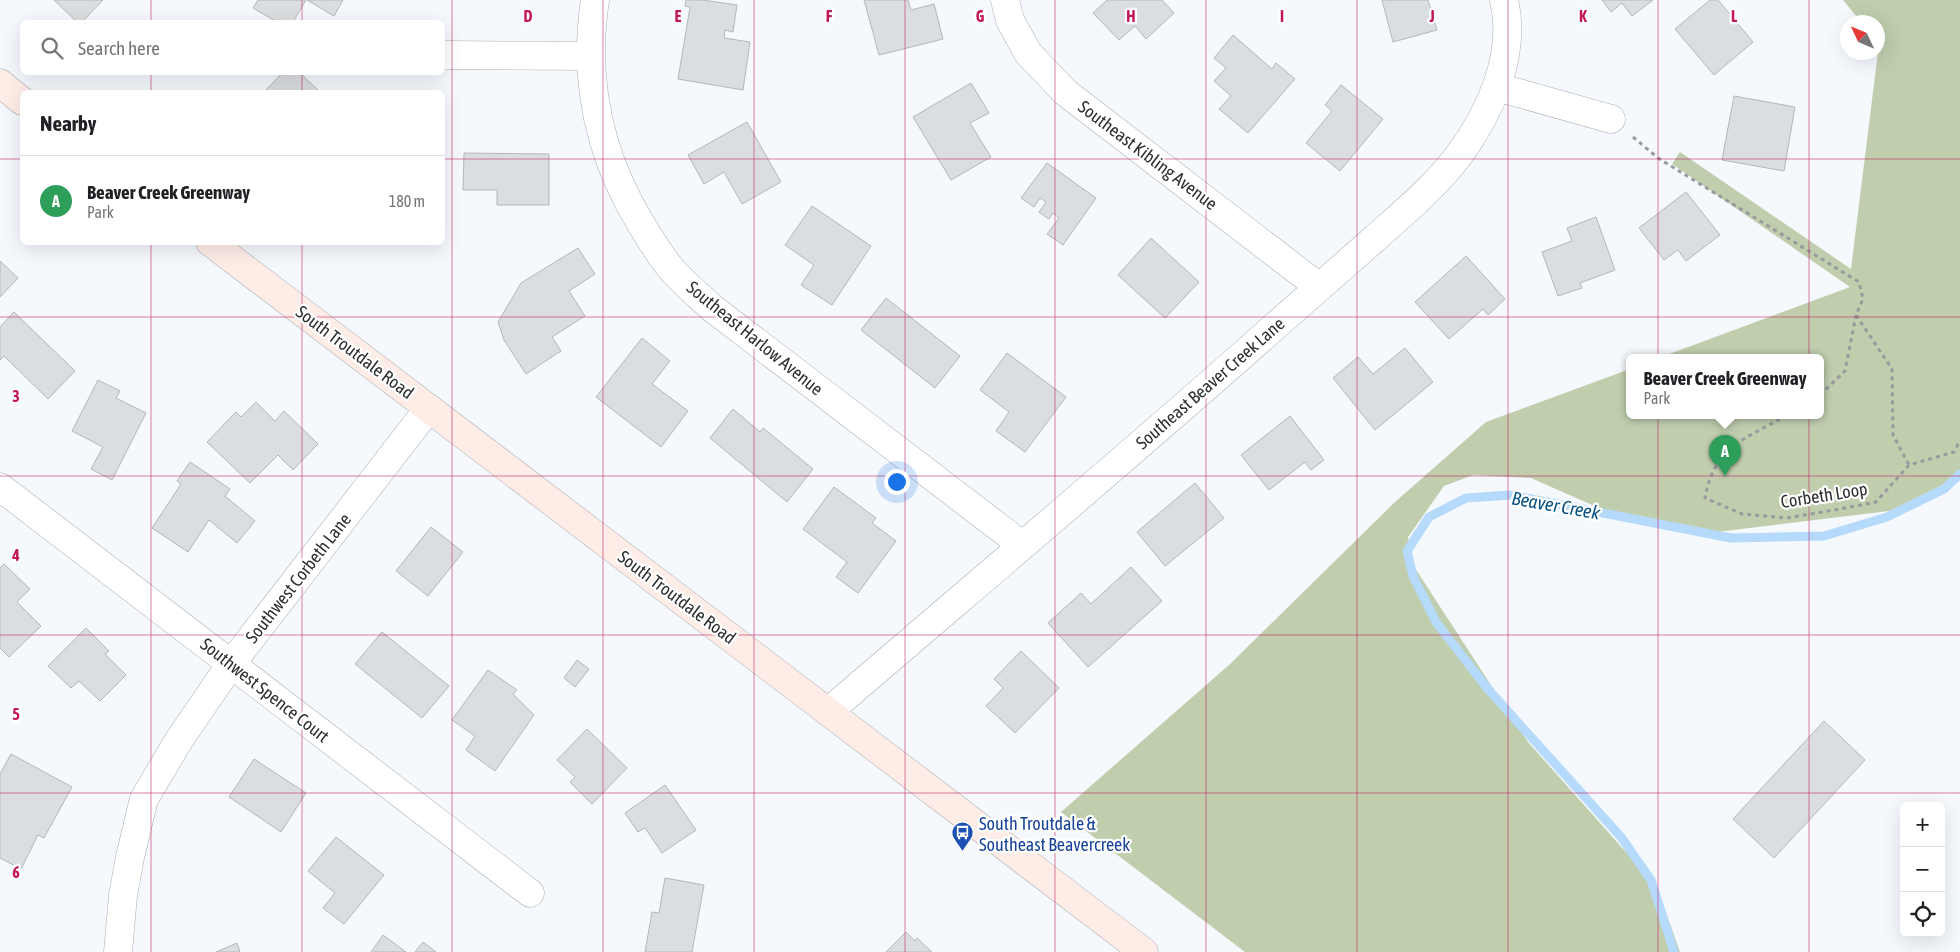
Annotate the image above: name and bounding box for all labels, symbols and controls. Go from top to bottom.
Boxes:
text: D [524,7,533,25]
text: E [675,7,682,25]
text: F [826,7,833,25]
text: G [976,7,985,25]
text: H [1126,7,1136,25]
text: I [1280,7,1284,25]
text: J [1428,7,1435,25]
text: K [1579,7,1587,25]
text: L [1731,7,1738,25]
north arrow [1840,15,1885,60]
search box [20,20,445,75]
icon: search [38,34,66,62]
text: Search here [78,37,160,59]
street label: Southeast Kibling Avenue [1074,96,1222,214]
text: Nearby [40,111,96,135]
text: Beaver Creek Greenway [87,181,250,203]
text: A [52,192,60,210]
text: 180 m [389,192,425,210]
text: Park [87,203,114,221]
street label: Southeast Harlow Avenue [683,277,827,399]
street label: South Troutdale Road [292,301,418,403]
street label: Southeast Beaver Creek Lane [1132,313,1288,453]
popup [1626,354,1824,419]
text: Beaver Creek Greenway [1643,367,1807,389]
text: 3 [12,387,20,405]
text: Park [1643,389,1670,407]
pin: A [1709,435,1741,476]
your location [884,469,910,495]
street label: Corbeth Loop [1779,478,1869,512]
water label: Beaver Creek [1510,486,1603,524]
street label: Southwest Corbeth Lane [241,509,355,647]
text: 4 [11,546,20,564]
street label: South Troutdale Road [614,546,740,648]
street label: Southwest Spence Court [197,633,333,747]
text: 5 [12,705,20,723]
map controls [1900,802,1945,937]
button: + [1900,802,1945,847]
place label: South Troutdale & Southeast Beavercreek [979,813,1130,855]
bus stop icon: South Troutdale & Southeast Beavercreek [951,821,975,852]
button: − [1900,847,1945,892]
text: 6 [12,863,20,881]
button: locate [1900,892,1945,937]

